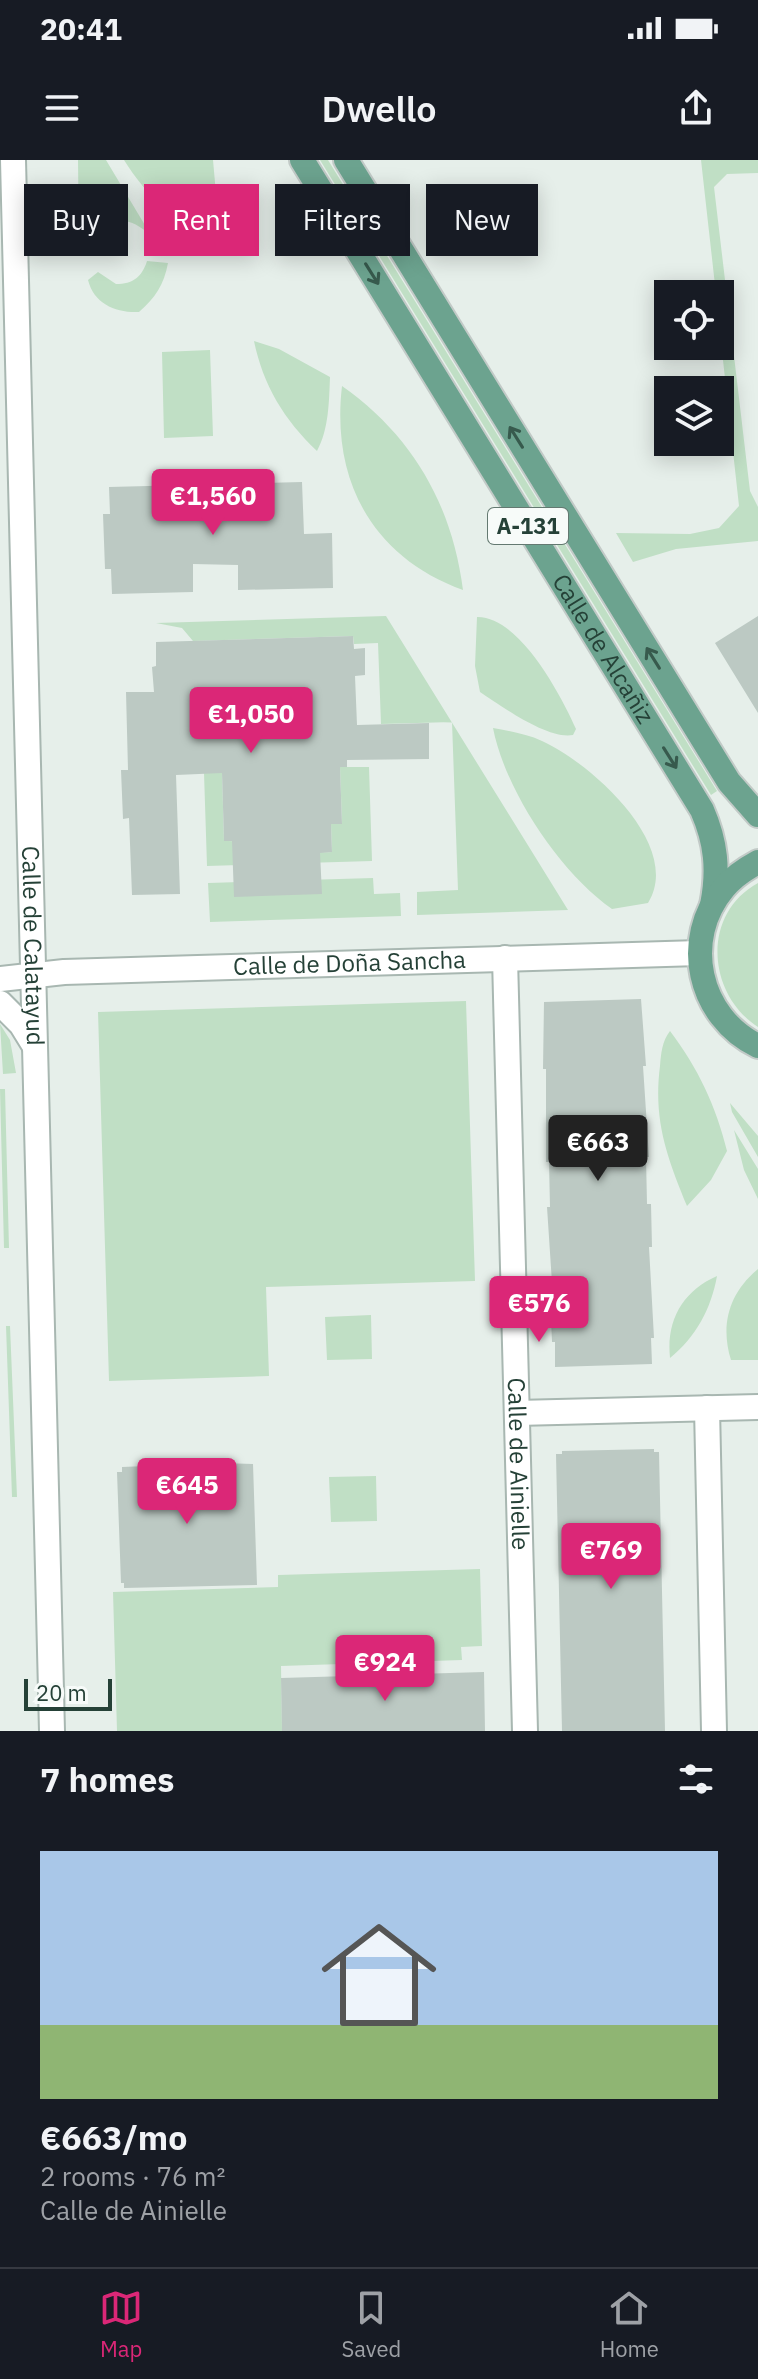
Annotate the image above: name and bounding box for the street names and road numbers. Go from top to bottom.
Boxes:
road number: A-131 [488,508,568,544]
street label: Calle de Alcañiz [546,568,662,729]
street label: Calle de Calatayud [15,845,52,1046]
street label: Calle de Doña Sancha [233,943,467,982]
street label: Calle de Ainielle [501,1377,537,1551]

